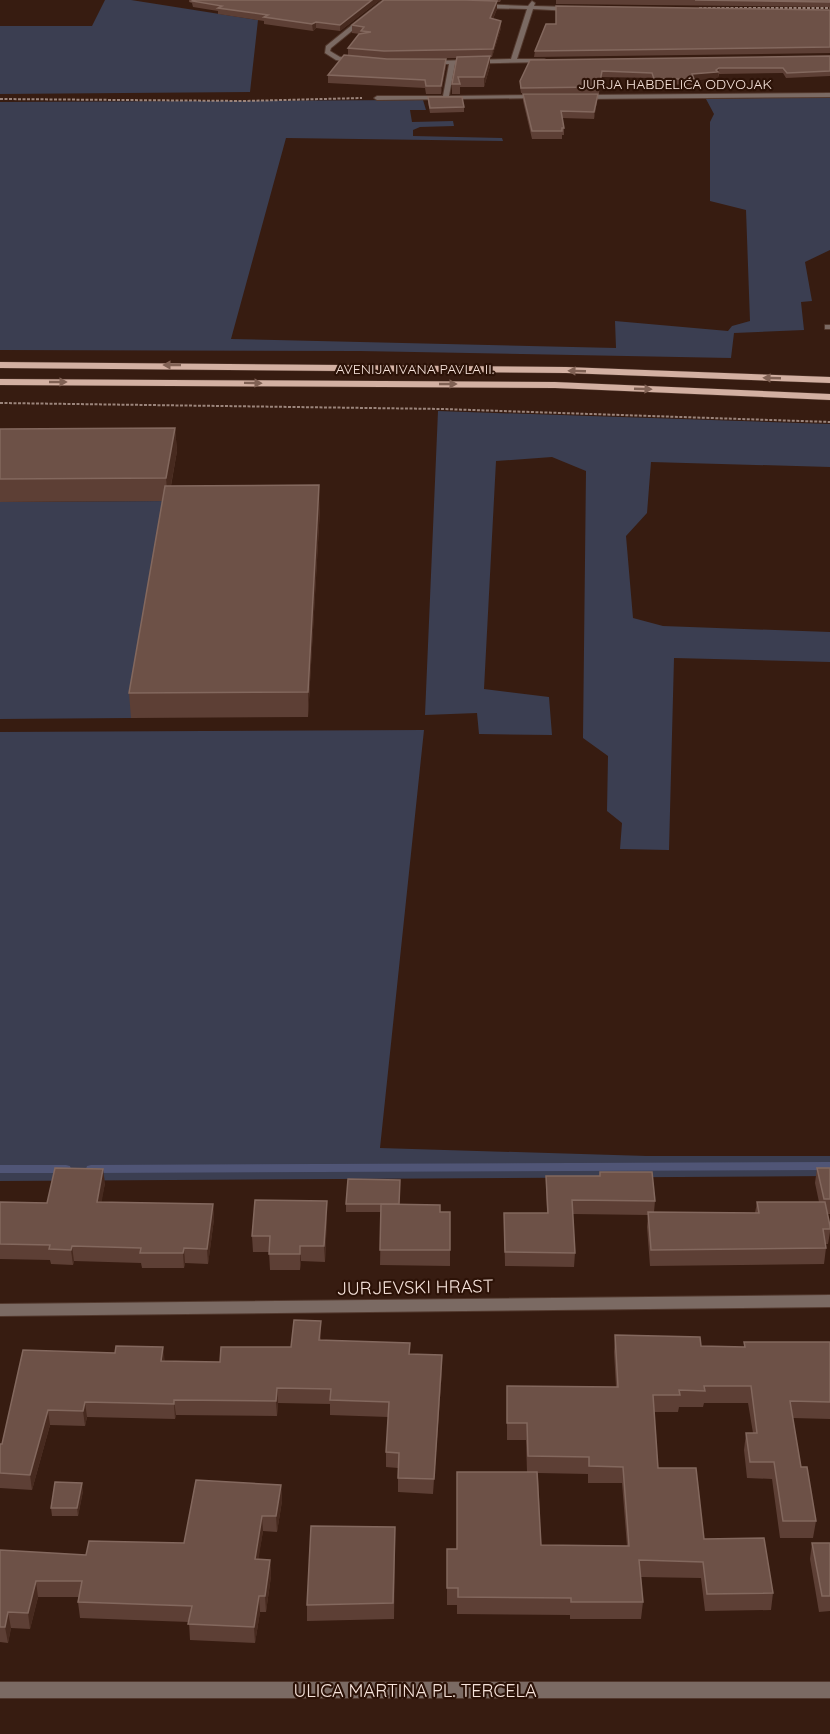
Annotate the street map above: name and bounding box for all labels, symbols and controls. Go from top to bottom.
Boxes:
street label: JURJA HABDELIĆA ODVOJAK [578,75,772,93]
one-way arrow [162,360,181,370]
street label: AVENIJA IVANA PAVLA II. [336,360,494,378]
one-way arrow [567,366,586,375]
one-way arrow [762,373,781,382]
one-way arrow [49,377,68,387]
one-way arrow [244,378,263,388]
one-way arrow [439,379,458,389]
one-way arrow [634,384,653,394]
street label: JURJEVSKI HRAST [336,1274,494,1300]
street label: ULICA MARTINA PL. TERCELA [293,1679,537,1702]

